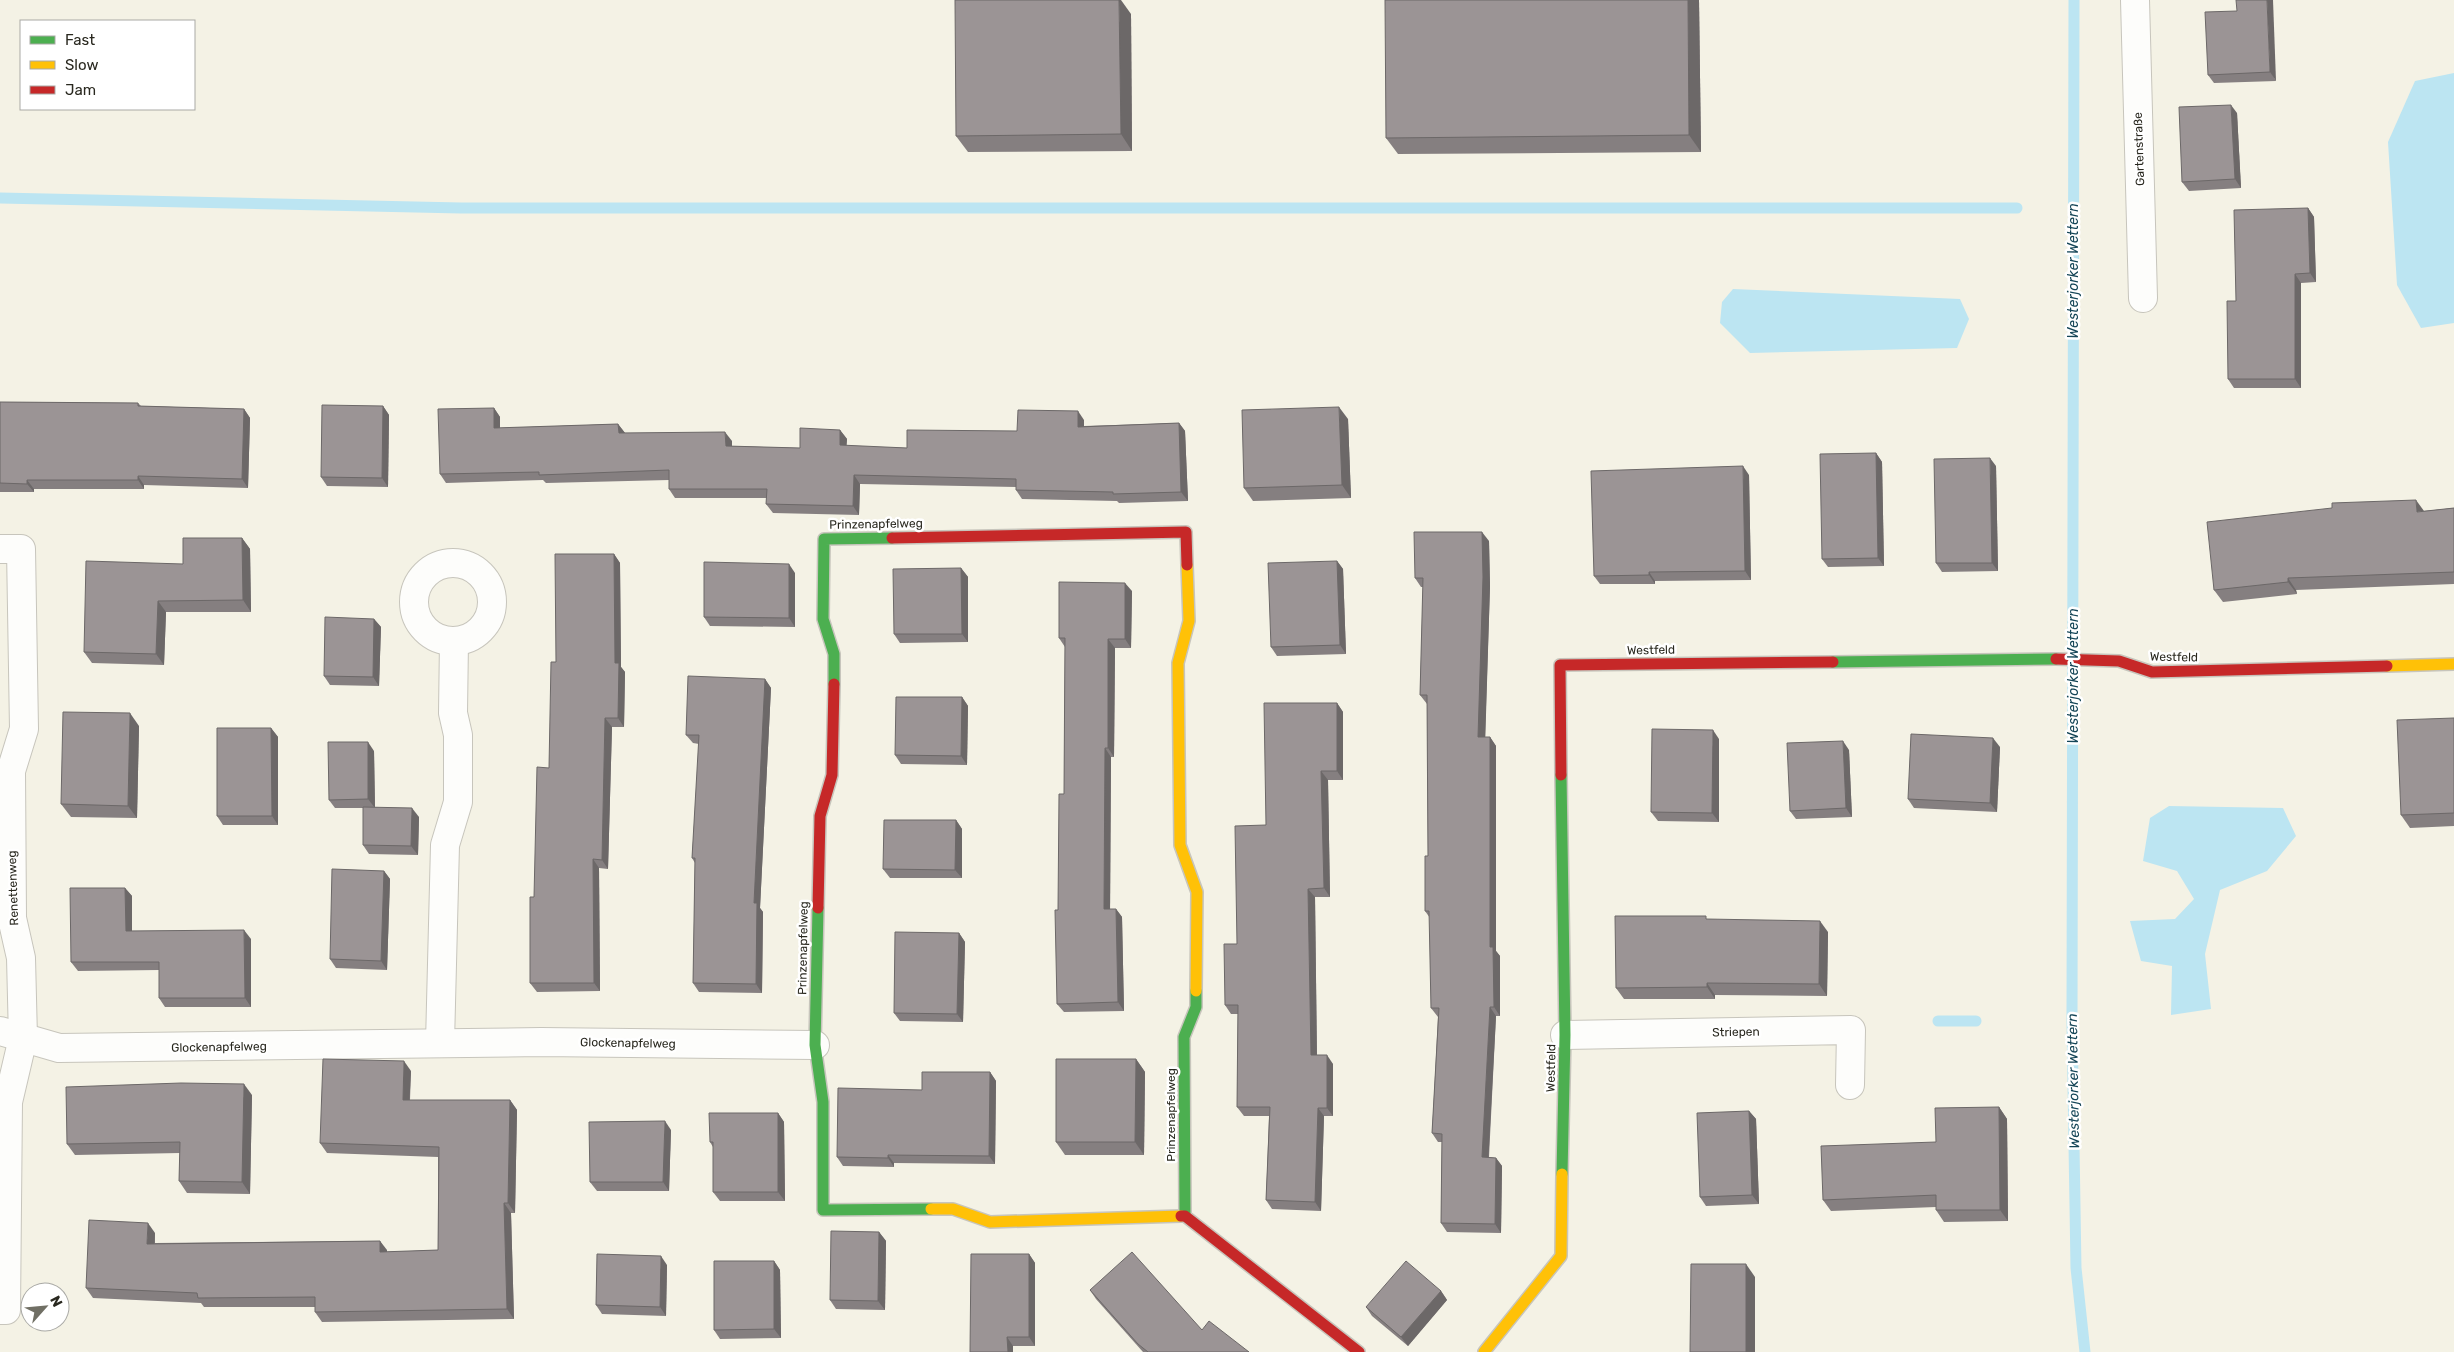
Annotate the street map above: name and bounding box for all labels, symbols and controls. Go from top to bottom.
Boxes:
legend [20,20,195,110]
text: Fast [65,31,95,49]
text: Slow [65,56,98,74]
text: Jam [65,81,96,99]
street label: Gartenstraße [2131,112,2147,186]
water label: Westerjorker Wettern [2065,203,2082,339]
street label: Prinzenapfelweg [829,516,923,532]
water label: Westerjorker Wettern [2065,608,2082,744]
street label: Westfeld [1627,643,1675,657]
street label: Westfeld [2150,650,2198,664]
street label: Renettenweg [5,850,21,926]
street label: Prinzenapfelweg [795,901,811,995]
water label: Westerjorker Wettern [2064,1013,2083,1149]
street label: Striepen [1712,1025,1760,1039]
street label: Glockenapfelweg [580,1035,676,1051]
street label: Glockenapfelweg [171,1039,267,1055]
street label: Westfeld [1544,1044,1558,1092]
street label: Prinzenapfelweg [1164,1068,1178,1162]
north arrow [20,1282,70,1332]
text: N [46,1293,66,1310]

